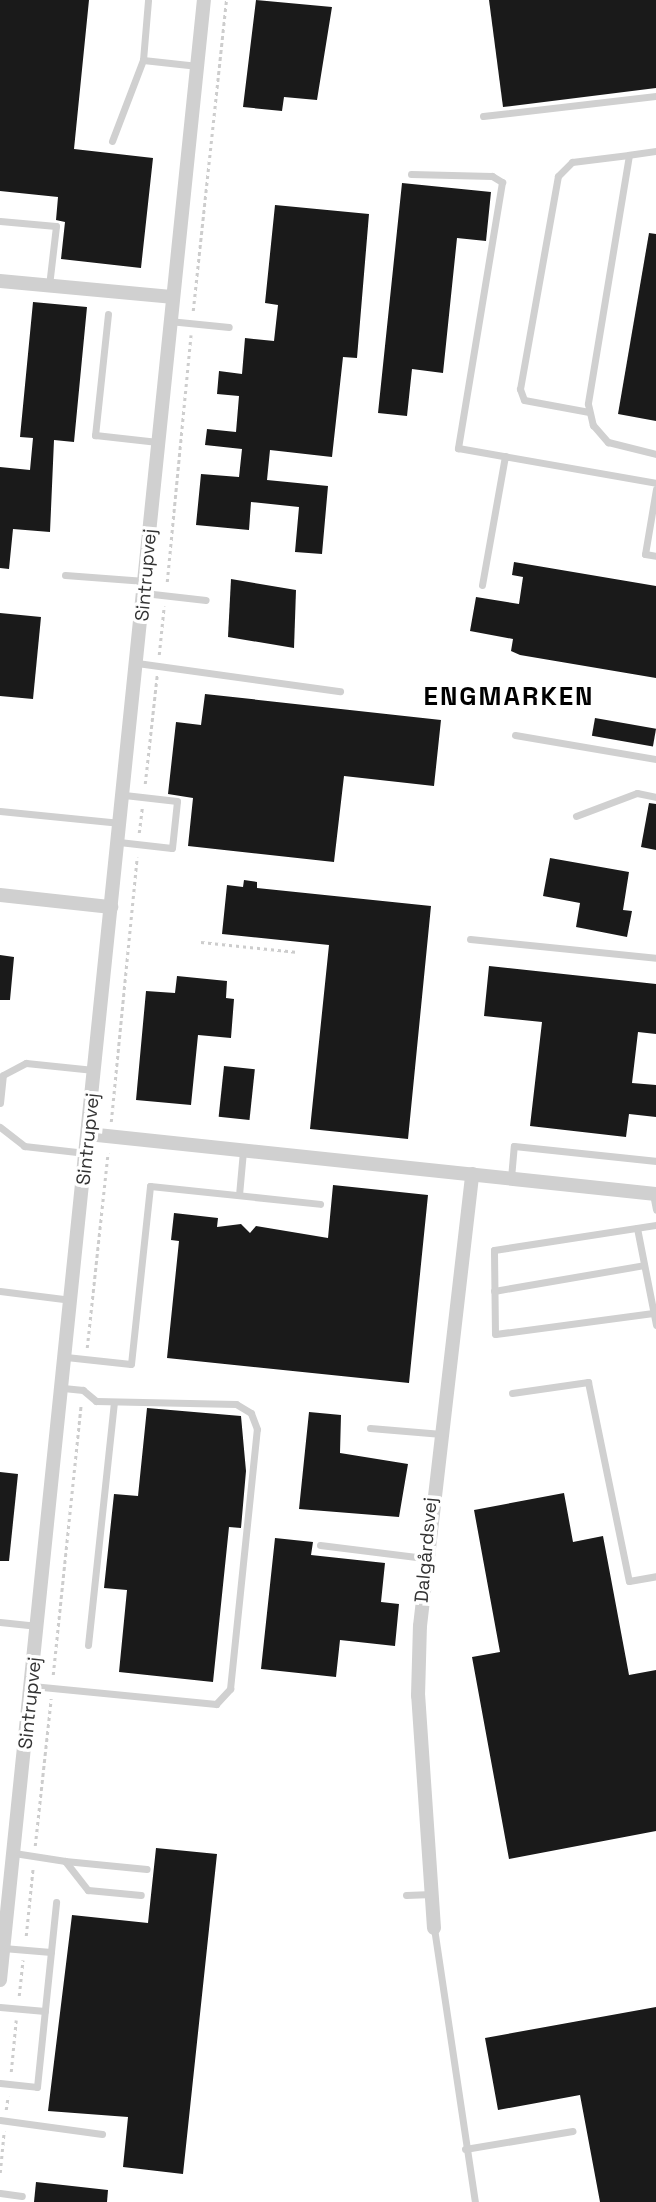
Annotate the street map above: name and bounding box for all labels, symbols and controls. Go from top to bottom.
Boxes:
street label: Sintrupvej [131,528,161,622]
district label: ENGMARKEN [425,681,593,713]
street label: Sintrupvej [72,1092,104,1186]
street label: Dalgårdsvej [410,1496,442,1604]
street label: Sintrupvej [14,1656,46,1750]

